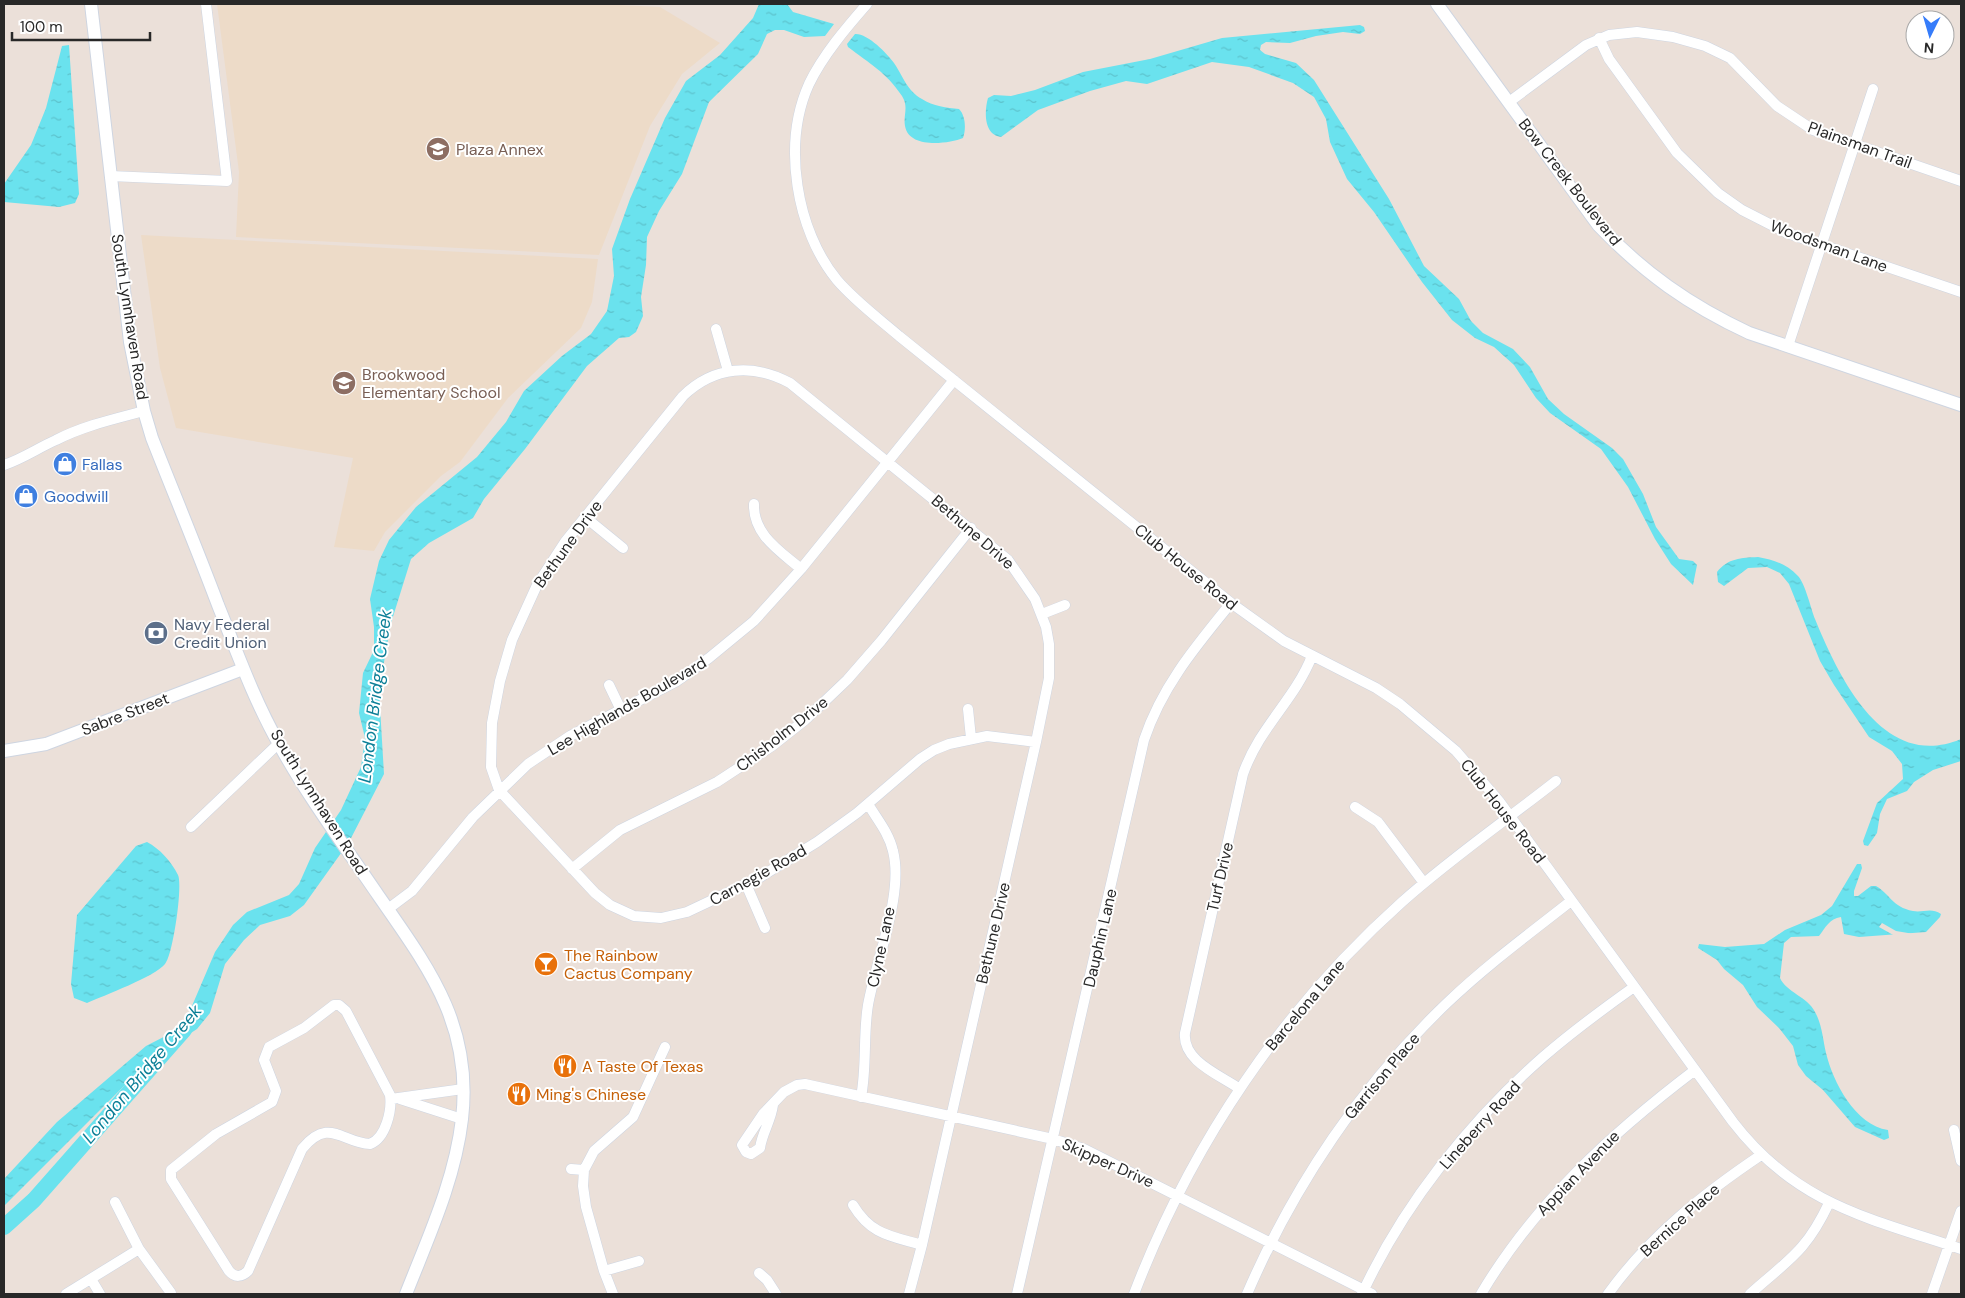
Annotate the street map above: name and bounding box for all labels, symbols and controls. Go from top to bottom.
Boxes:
scale bar [12,10,150,42]
north arrow [1905,10,1955,60]
text: 100 m [20,17,63,37]
text: N [1923,39,1935,57]
street label: Bow Creek Boulevard [1514,114,1626,250]
street label: Plainsman Trail [1805,116,1915,174]
school or university icon: Plaza Annex [425,136,451,162]
place label: Plaza Annex [456,139,544,160]
street label: Woodsman Lane [1767,215,1891,277]
street label: South Lynnhaven Road [107,232,153,402]
place label: Brookwood Elementary School [362,364,500,403]
school or university icon: Brookwood Elementary School [331,370,357,396]
shop icon: Fallas [52,451,78,477]
place label: Fallas [82,454,123,475]
shop icon: Goodwill [13,483,39,509]
place label: Goodwill [44,486,108,507]
street label: Bethune Drive [927,490,1019,574]
street label: Bethune Drive [529,496,607,592]
street label: Club House Road [1130,519,1242,615]
water label: London Bridge Creek [352,607,398,784]
place label: Navy Federal Credit Union [174,614,270,653]
bank icon: Navy Federal Credit Union [143,620,169,646]
street label: Lee Highlands Boulevard [544,652,710,760]
street label: Sabre Street [78,688,172,740]
street label: Chisholm Drive [732,691,832,777]
street label: South Lynnhaven Road [266,725,372,879]
street label: Club House Road [1456,755,1550,867]
street label: Carnegie Road [706,840,810,910]
street label: Turf Drive [1202,840,1238,914]
street label: Bethune Drive [971,880,1015,986]
street label: Dauphin Lane [1078,887,1122,989]
street label: Clyne Lane [862,905,900,989]
place label: The Rainbow Cactus Company [564,945,693,984]
bar icon: The Rainbow Cactus Company [533,951,559,977]
street label: Barcelona Lane [1261,955,1349,1055]
water label: London Bridge Creek [77,999,208,1149]
street label: Garrison Place [1339,1028,1425,1124]
restaurant icon: A Taste Of Texas [552,1053,578,1079]
place label: A Taste Of Texas [582,1056,703,1077]
street label: Lineberry Road [1435,1076,1525,1174]
restaurant icon: Ming's Chinese [506,1081,532,1107]
place label: Ming's Chinese [536,1084,646,1105]
street label: Appian Avenue [1532,1126,1624,1220]
street label: Skipper Drive [1059,1133,1157,1193]
street label: Bernice Place [1636,1179,1724,1261]

